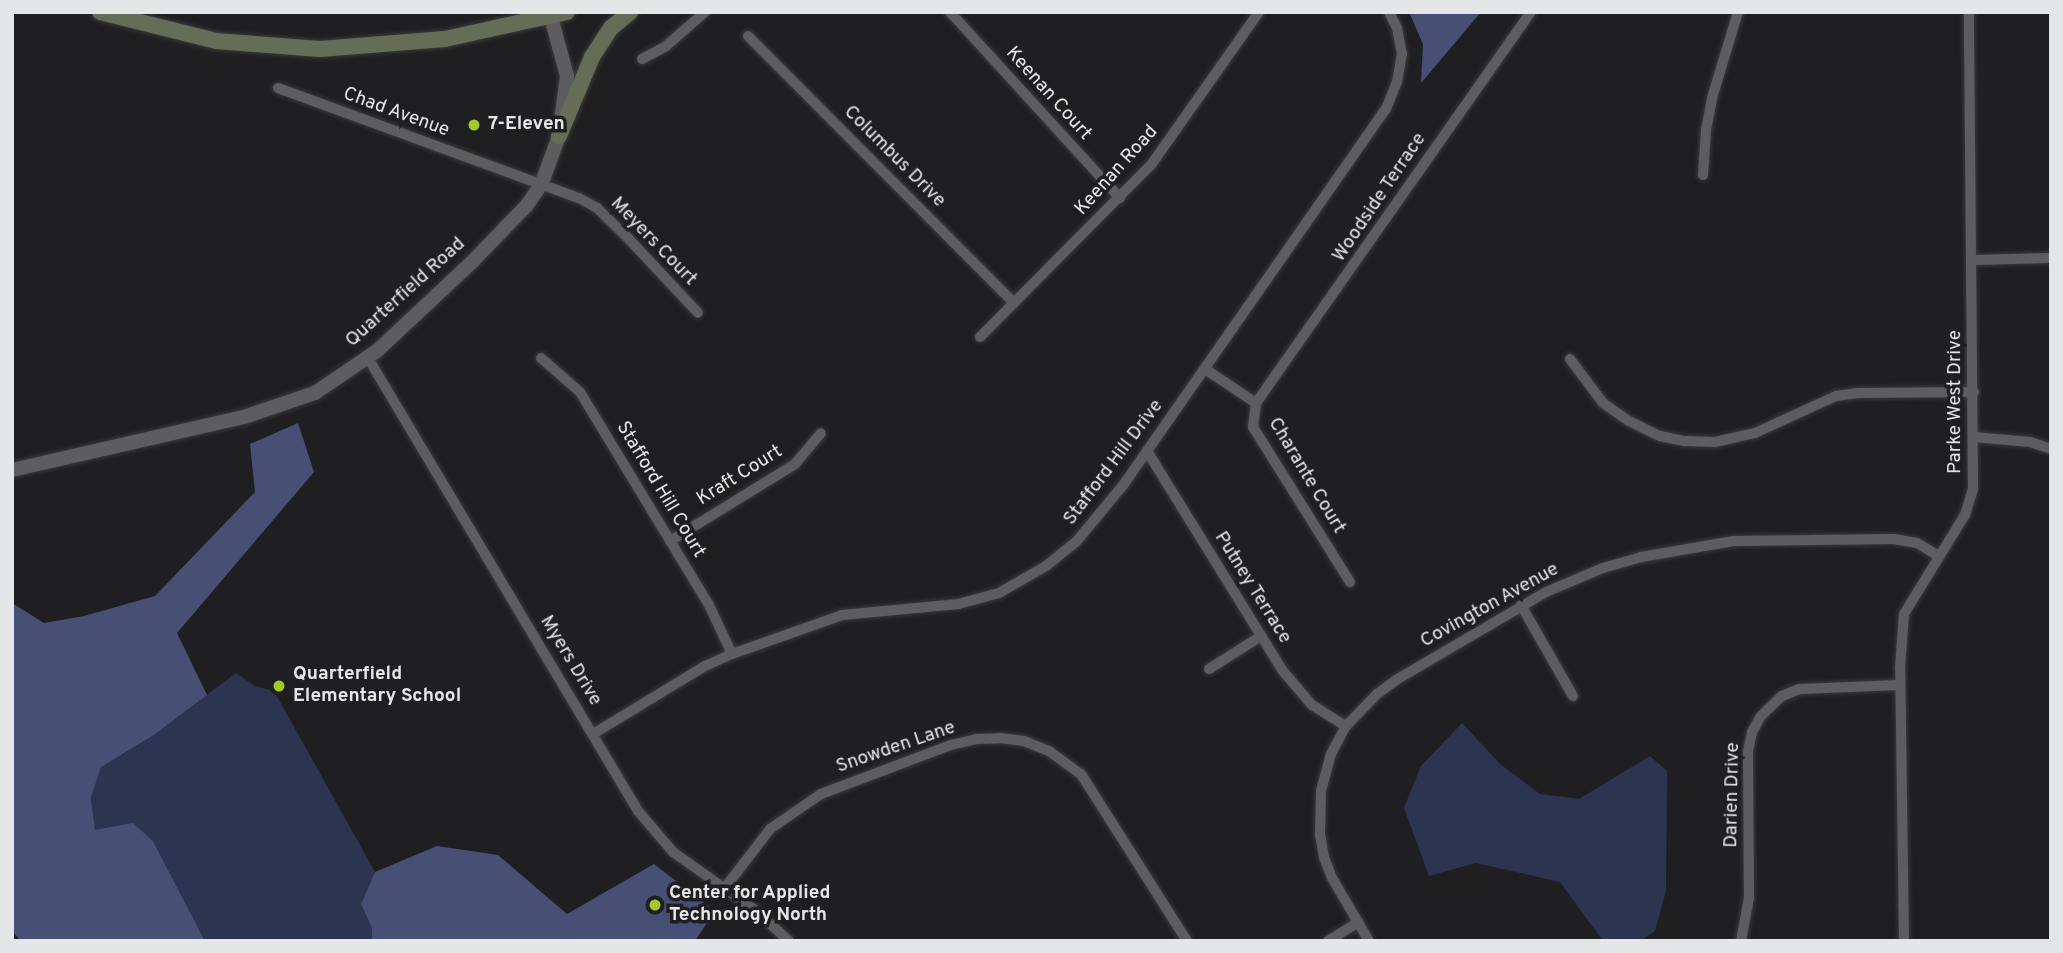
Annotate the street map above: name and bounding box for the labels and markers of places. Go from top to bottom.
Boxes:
place label: 7-Eleven [488,114,565,136]
marker: 7-Eleven [466,117,482,133]
place label: Quarterfield Elementary School [293,664,461,708]
marker: Quarterfield Elementary School [271,678,287,694]
place label: Center for Applied Technology North [669,883,831,927]
marker: Center for Applied Technology North [647,897,663,913]

